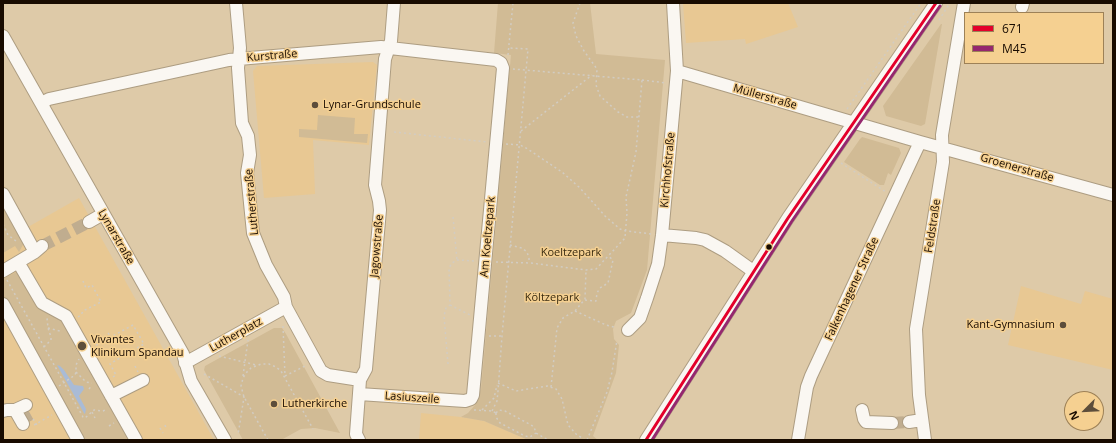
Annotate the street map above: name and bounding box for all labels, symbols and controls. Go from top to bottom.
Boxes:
legend [964,12,1104,64]
text: 671 [1002,20,1023,37]
text: M45 [1002,40,1027,57]
street label: Kurstraße [246,47,298,65]
street label: Müllerstraße [732,82,798,112]
place label: Lynar-Grundschule [323,98,421,112]
marker: Lynar-Grundschule [310,100,320,110]
street label: Kirchhofstraße [658,132,678,208]
street label: Groenerstraße [979,151,1055,185]
street label: Lutherstraße [243,168,261,236]
street label: Am Koeltzepark [478,196,498,278]
street label: Feldstraße [922,198,944,254]
street label: Lynarstraße [95,207,137,267]
street label: Jagowstraße [368,214,386,278]
street label: Falkenhagener Straße [822,235,882,343]
unlabelled marker [764,242,774,252]
park label: Koeltzepark [541,246,601,260]
park label: Költzepark [525,291,579,305]
street label: Lutherplatz [207,315,265,355]
place label: Kant-Gymnasium [966,318,1055,332]
marker: Kant-Gymnasium [1058,320,1068,330]
place label: Vivantes Klinikum Spandau [91,333,184,359]
marker: Vivantes Klinikum Spandau [76,340,88,352]
street label: Lasiuszeile [384,390,440,406]
north arrow [1064,391,1104,431]
place label: Lutherkirche [282,397,347,411]
marker: Lutherkirche [269,399,279,409]
text: N [1065,409,1082,423]

